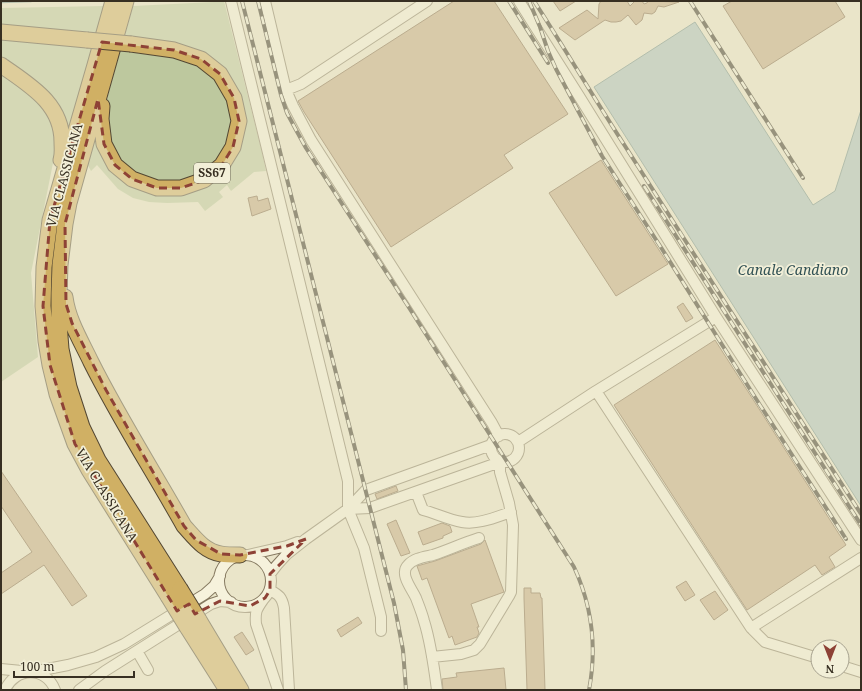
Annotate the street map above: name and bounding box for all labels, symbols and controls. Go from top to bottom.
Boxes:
street label: VIA CLASSICANA [42,120,87,229]
road number: SS67 [194,163,230,183]
water label: Canale Candiano [738,260,848,279]
street label: VIA CLASSICANA [72,445,143,546]
north arrow [810,639,850,679]
scale bar [14,653,134,679]
text: 100 m [20,658,55,675]
text: N [825,662,834,677]

